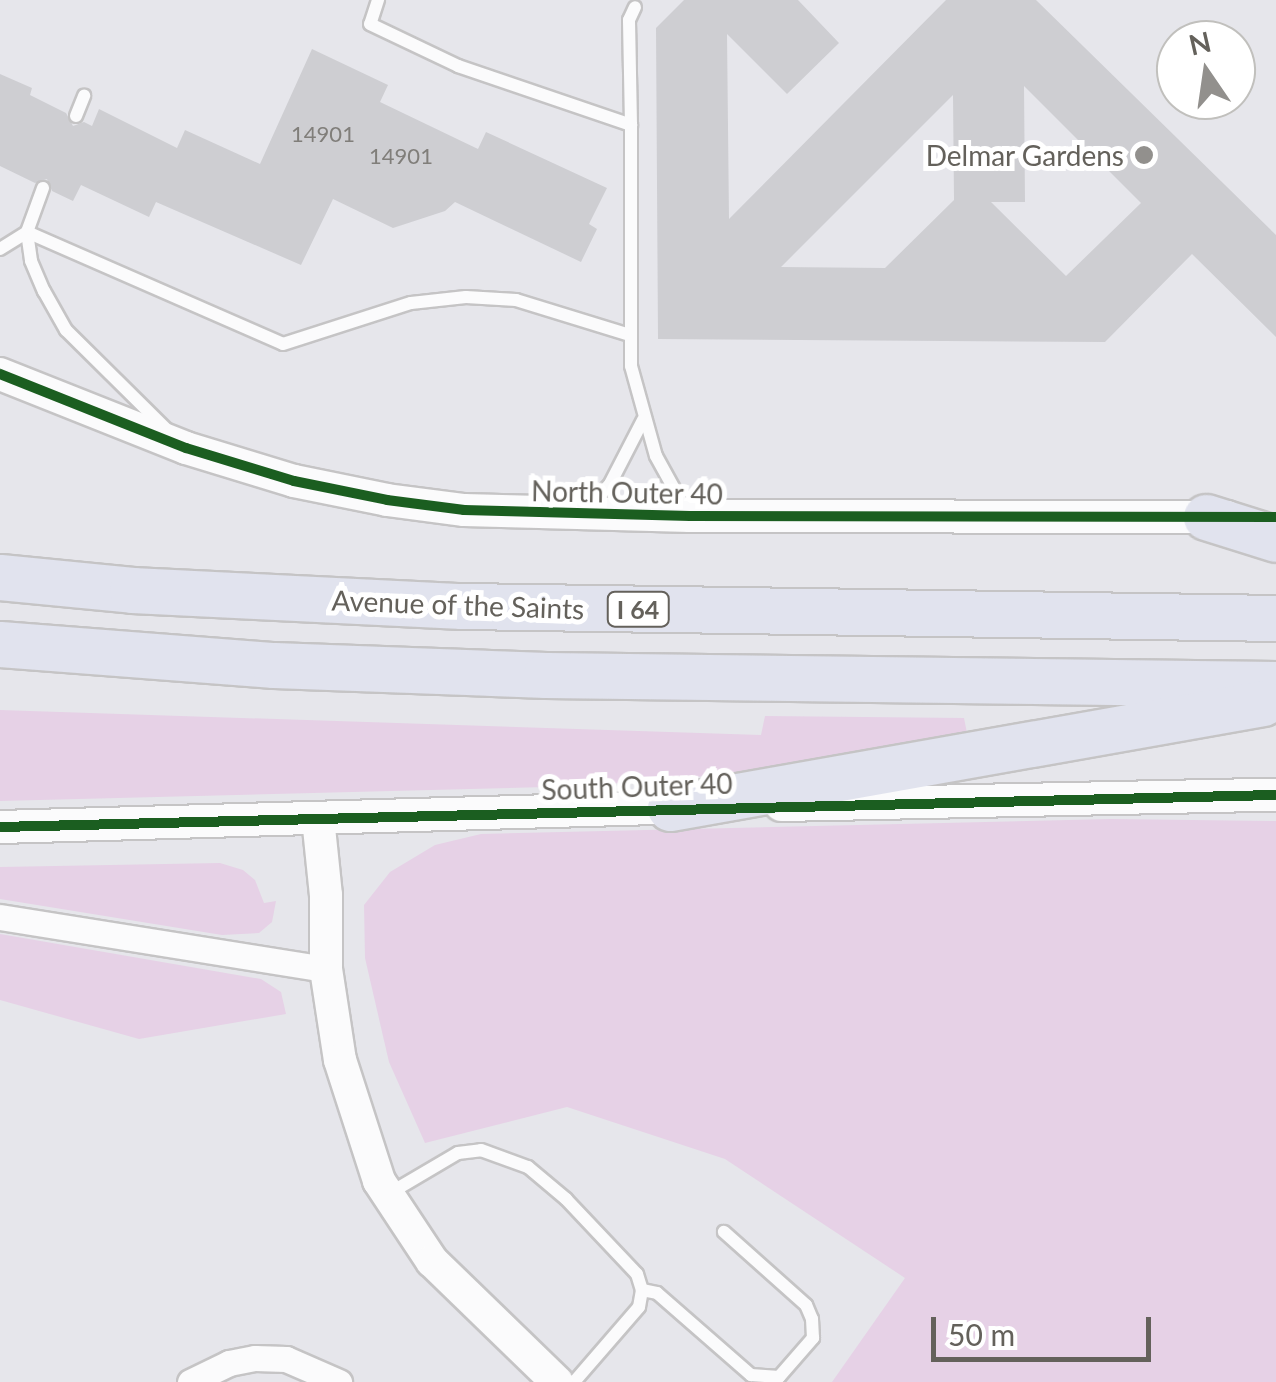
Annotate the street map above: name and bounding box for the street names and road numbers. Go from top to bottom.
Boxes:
street label: North Outer 40 [531,474,723,510]
street label: Avenue of the Saints [331,583,585,625]
road number: I 64 [606,589,670,629]
street label: South Outer 40 [541,766,733,806]

